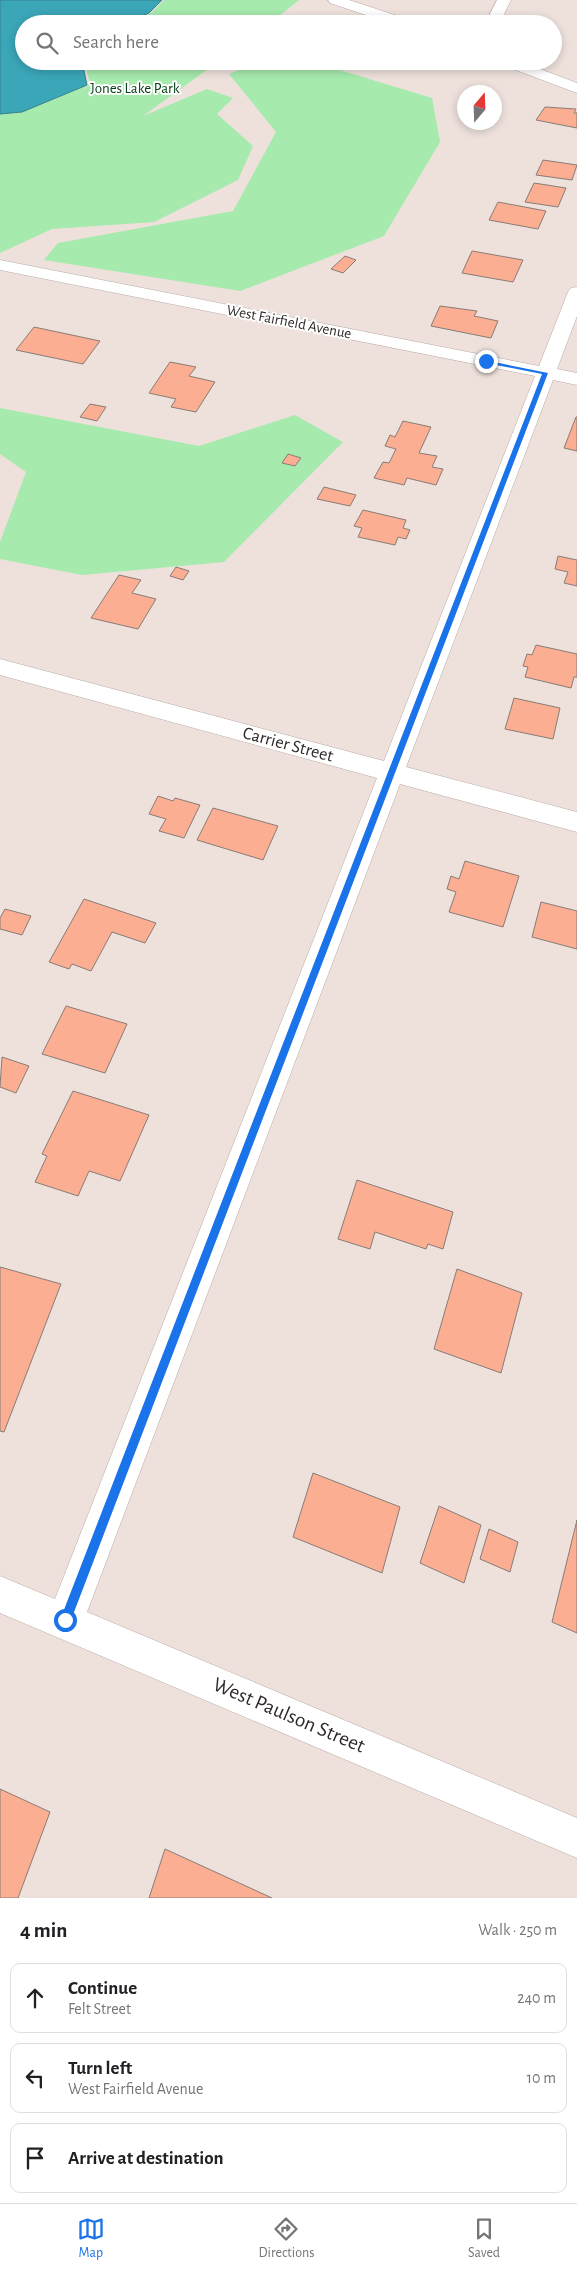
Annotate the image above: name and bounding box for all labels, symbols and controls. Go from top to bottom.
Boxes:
search box [15,15,562,70]
icon: search [33,29,61,57]
text: Search here [73,33,159,52]
park label: Jones Lake Park [90,81,180,96]
north arrow [457,85,502,130]
street label: West Fairfield Avenue [225,303,353,341]
route end [475,350,498,373]
street label: Carrier Street [241,724,335,766]
route start [54,1609,77,1632]
street label: West Paulson Street [210,1673,368,1757]
text: 4 min [20,1920,67,1941]
text: Walk · 250 m [478,1922,557,1938]
text: Continue [68,1979,137,1998]
icon: ahead [21,1984,49,2012]
text: 240 m [517,1990,556,2006]
text: Felt Street [68,2001,131,2017]
text: Turn left [68,2059,132,2078]
icon: left [21,2064,49,2092]
text: 10 m [527,2070,556,2086]
text: West Fairfield Avenue [68,2081,203,2097]
icon: arrive [21,2144,49,2172]
text: Arrive at destination [68,2149,224,2168]
tab: Map [77,2215,105,2262]
tab: Directions [259,2215,314,2262]
tab: Saved [468,2215,500,2262]

